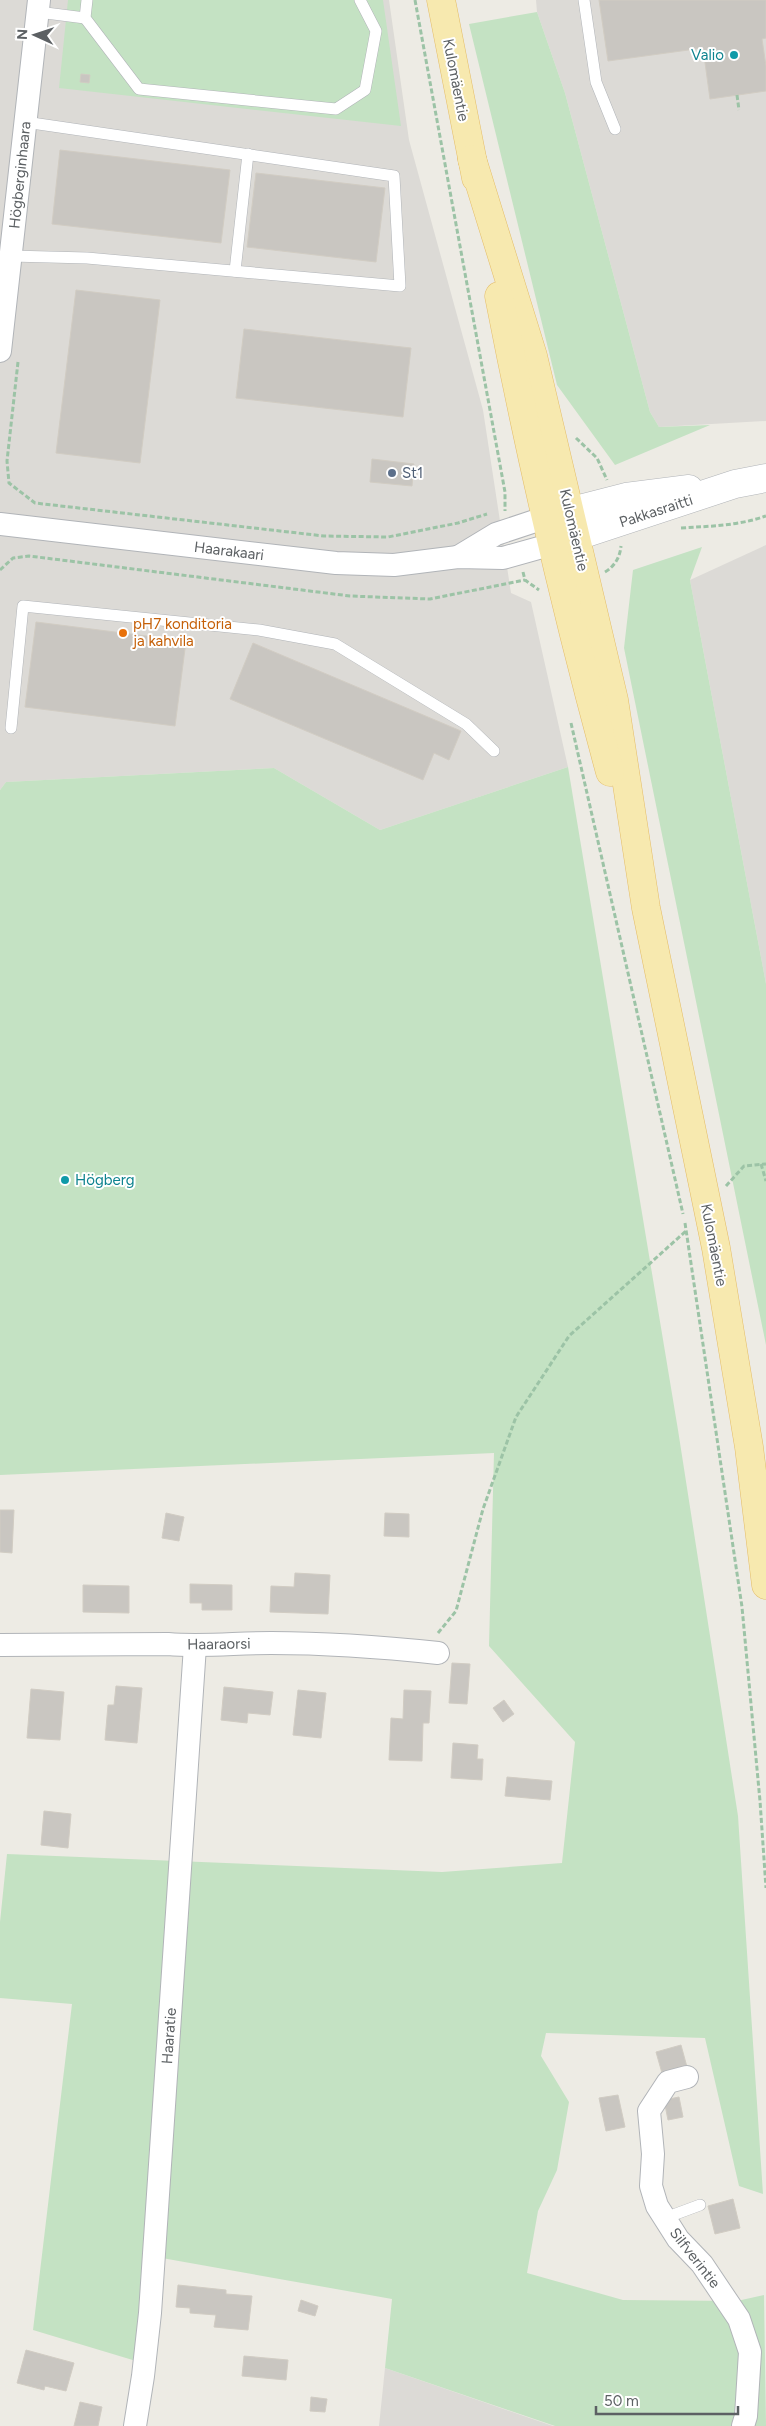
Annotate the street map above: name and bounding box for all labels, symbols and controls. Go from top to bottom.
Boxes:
north arrow [10,10,60,60]
text: N [14,28,31,40]
street label: Kulomäentie [439,37,473,123]
place label: Valio [691,46,724,64]
marker: Valio [728,49,740,61]
street label: Högberginhaara [5,120,35,230]
place label: St1 [402,464,423,482]
marker: St1 [386,467,398,479]
street label: Kulomäentie [556,487,592,573]
street label: Pakkasraitti [617,491,695,531]
street label: Haarakaari [193,538,265,564]
place label: pH7 konditoria ja kahvila [132,615,232,650]
marker: pH7 konditoria ja kahvila [117,627,129,639]
place label: Högberg [75,1171,135,1189]
marker: Högberg [59,1174,71,1186]
street label: Kulomäentie [697,1202,731,1288]
street label: Haaraorsi [187,1634,251,1654]
street label: Haaratie [158,2007,180,2065]
street label: Silfverintie [666,2224,724,2292]
scale bar [596,2384,738,2416]
text: 50 m [604,2392,639,2410]

